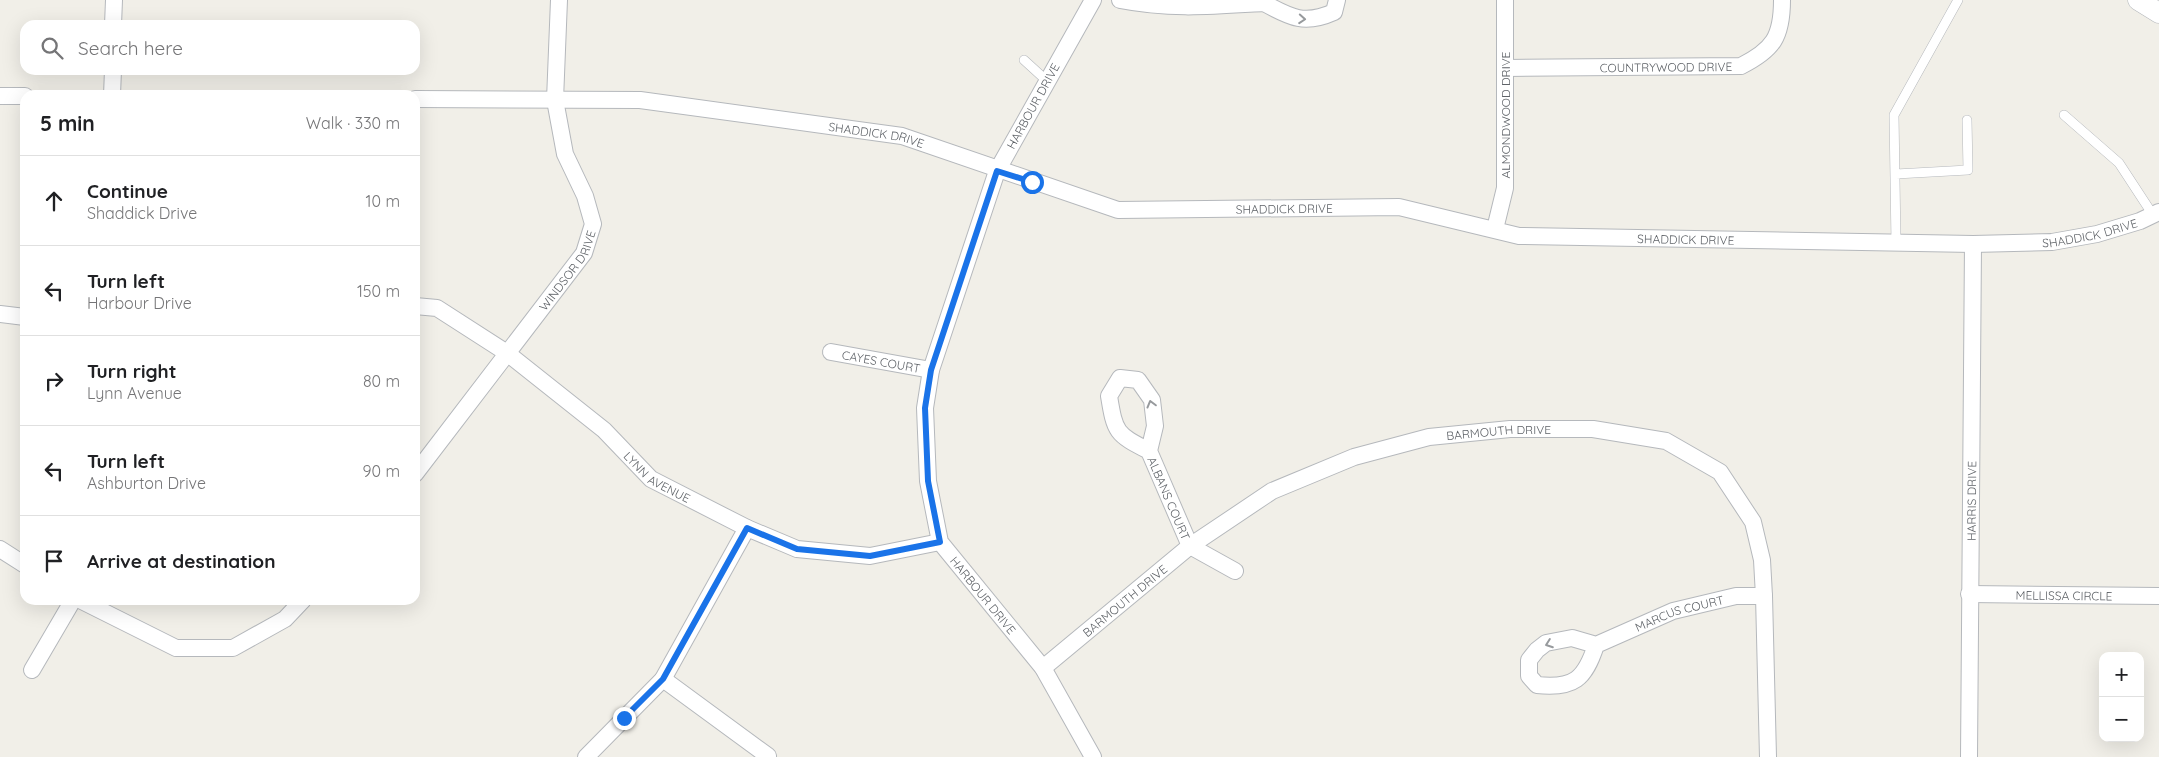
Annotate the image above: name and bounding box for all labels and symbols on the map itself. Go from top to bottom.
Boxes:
one-way arrow [1299,13,1307,24]
street label: ALMONDWOOD DRIVE [1498,51,1513,178]
street label: COUNTRYWOOD DRIVE [1600,59,1732,75]
street label: HARBOUR DRIVE [1003,60,1063,152]
street label: SHADDICK DRIVE [828,118,926,151]
route start [1021,171,1044,194]
street label: SHADDICK DRIVE [1236,200,1333,216]
street label: SHADDICK DRIVE [2042,215,2139,250]
street label: WINDSOR DRIVE [535,228,598,313]
street label: SHADDICK DRIVE [1637,231,1735,247]
street label: CAYES COURT [841,347,922,375]
one-way arrow [1146,399,1157,408]
street label: BARMOUTH DRIVE [1446,421,1551,443]
street label: LYNN AVENUE [621,448,693,505]
street label: ALBANS COURT [1145,454,1194,542]
street label: HARRIS DRIVE [1963,461,1979,541]
street label: HARBOUR DRIVE [947,553,1020,637]
street label: BARMOUTH DRIVE [1079,561,1170,640]
street label: MELLISSA CIRCLE [2015,587,2113,603]
street label: MARCUS COURT [1633,592,1725,634]
one-way arrow [1545,638,1554,648]
route end [613,707,636,730]

